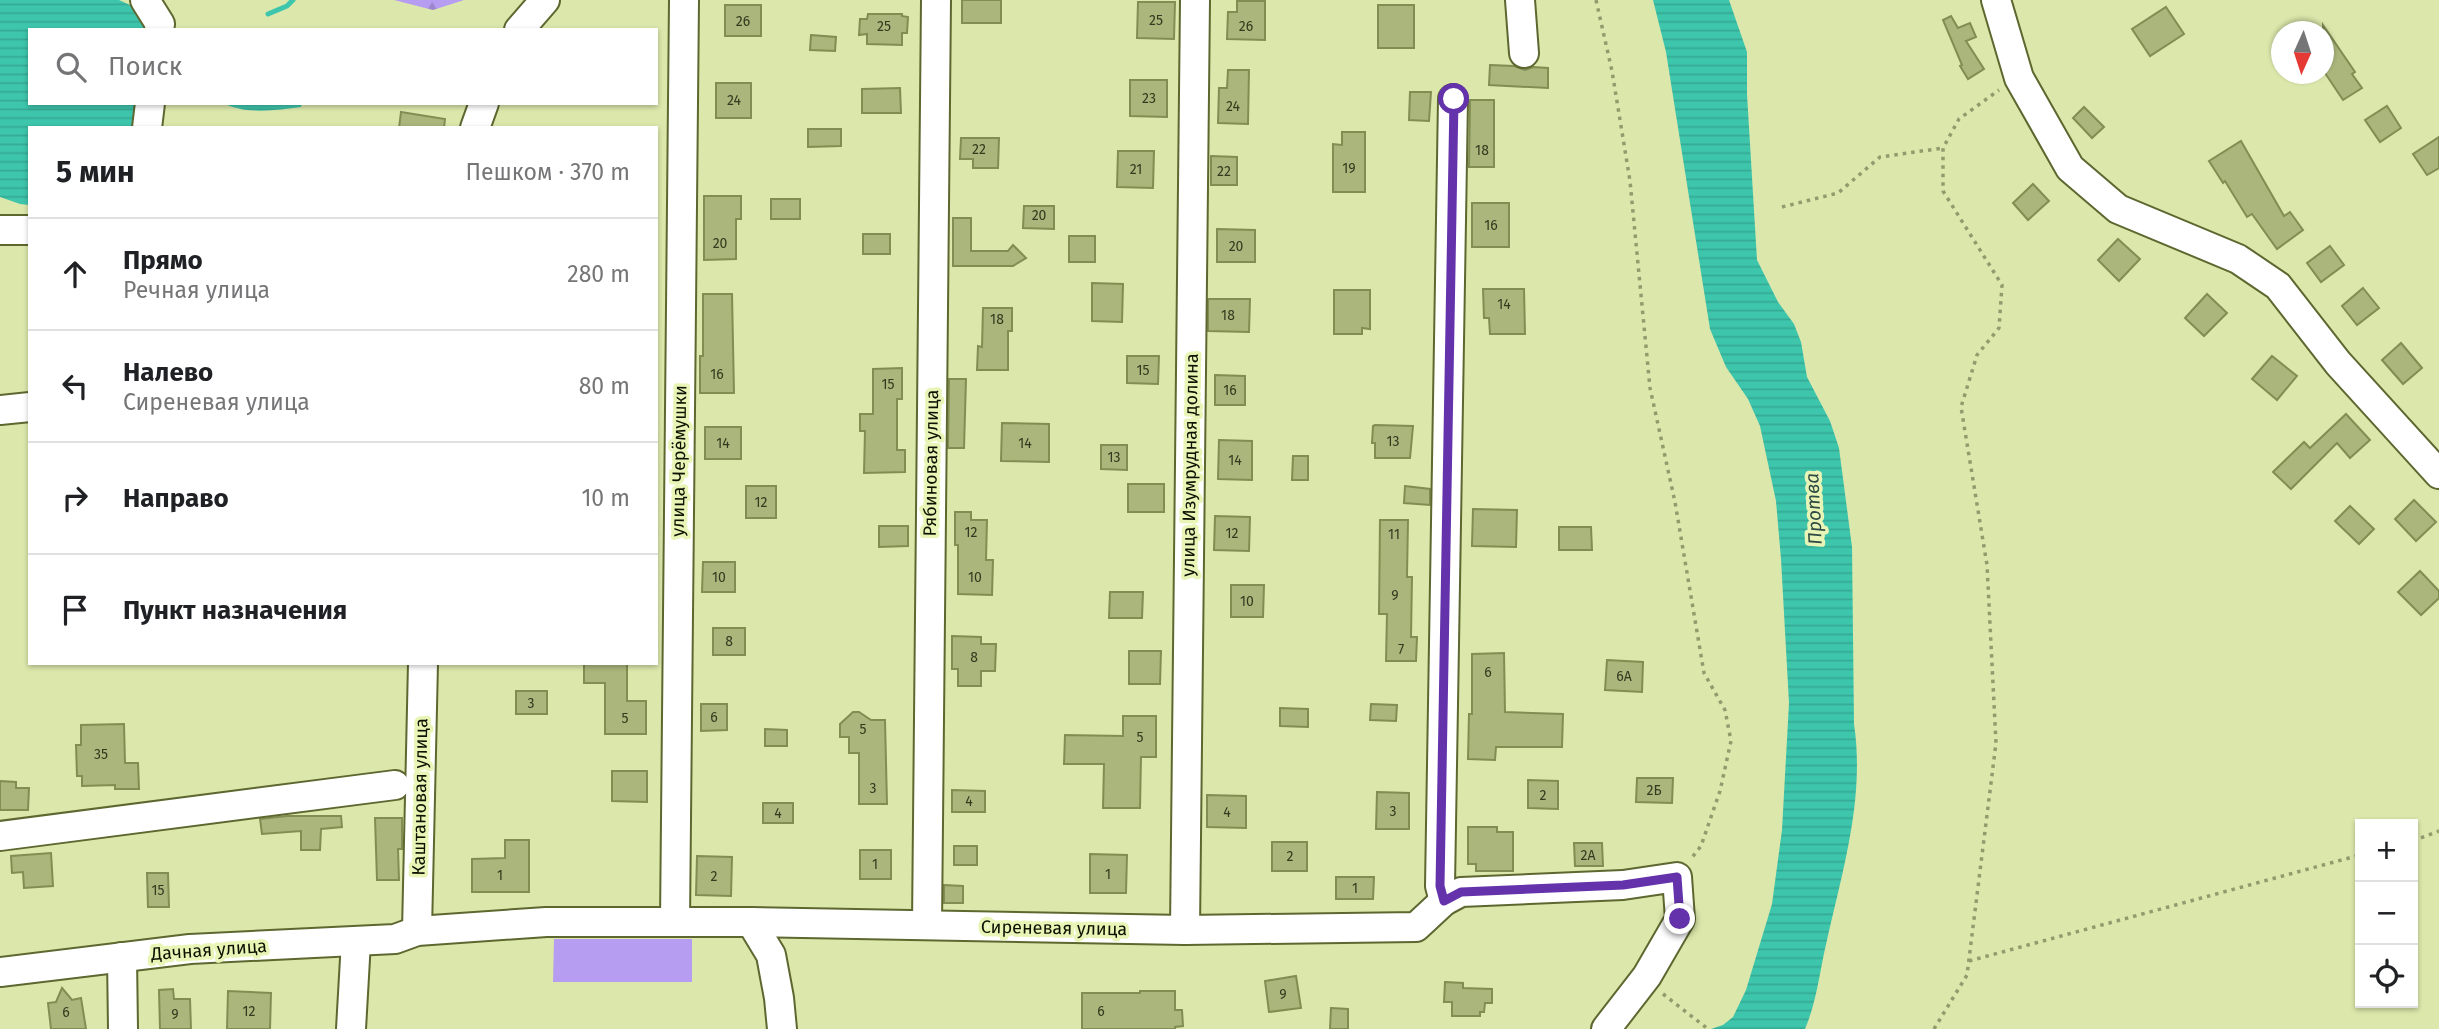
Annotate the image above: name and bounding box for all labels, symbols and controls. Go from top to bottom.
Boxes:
house number: 25 [1149,12,1163,29]
house number: 26 [736,13,750,30]
house number: 25 [877,18,891,35]
house number: 26 [1239,18,1253,35]
north arrow [2271,21,2334,84]
search box [28,28,658,105]
icon: search [52,48,90,86]
text: Поиск [108,51,182,82]
route start [1438,83,1469,114]
house number: 23 [1142,90,1156,107]
house number: 24 [727,92,742,109]
house number: 24 [1226,98,1241,115]
house number: 22 [972,141,986,158]
house number: 18 [1475,142,1489,159]
text: 5 мин [56,154,135,190]
text: Пешком · 370 m [465,158,630,186]
house number: 19 [1342,160,1356,177]
house number: 21 [1130,161,1142,178]
house number: 22 [1217,163,1231,180]
house number: 20 [1032,207,1047,224]
house number: 16 [1484,217,1498,234]
house number: 20 [713,235,728,252]
house number: 20 [1229,238,1244,255]
text: Прямо [123,245,203,276]
icon: ahead [56,255,94,293]
text: 280 m [567,260,630,288]
text: Речная улица [123,276,270,304]
house number: 14 [1497,296,1511,313]
house number: 18 [1221,307,1235,324]
house number: 18 [990,311,1004,328]
street label: улица Изумрудная долина [1177,353,1203,577]
text: Налево [123,357,213,388]
house number: 15 [1136,362,1150,379]
house number: 16 [710,366,724,383]
icon: left [56,367,94,405]
text: 80 m [579,372,630,400]
house number: 15 [881,376,895,393]
house number: 16 [1223,382,1237,399]
street label: улица Черёмушки [667,385,691,537]
text: Сиреневая улица [123,388,310,416]
street label: Рябиновая улица [919,390,943,536]
house number: 13 [1386,433,1400,450]
house number: 14 [716,435,730,452]
house number: 14 [1018,435,1032,452]
house number: 13 [1107,449,1121,466]
house number: 14 [1228,452,1242,469]
water label: Протва [1800,473,1827,545]
icon: right [56,479,94,517]
text: Направо [123,483,229,514]
text: 10 m [581,484,630,512]
house number: 12 [755,494,768,511]
house number: 12 [965,524,978,541]
house number: 12 [1226,525,1239,542]
house number: 11 [1388,526,1400,543]
house number: 10 [712,569,726,586]
house number: 10 [968,569,982,586]
house number: 9 [1391,587,1399,604]
icon: arrive [56,591,94,629]
house number: 10 [1240,593,1254,610]
text: Пункт назначения [123,595,347,626]
house number: 8 [725,633,733,650]
house number: 7 [1398,641,1404,658]
house number: 8 [970,649,978,666]
house number: 6 [1484,664,1492,681]
house number: 6А [1616,668,1632,685]
house number: 3 [528,695,535,712]
house number: 6 [710,709,718,726]
house number: 5 [621,710,629,727]
street label: Каштановая улица [408,718,432,876]
house number: 5 [859,721,867,738]
house number: 5 [1136,729,1144,746]
house number: 35 [94,746,108,763]
house number: 3 [870,780,877,797]
house number: 2Б [1646,782,1662,799]
house number: 2 [1540,787,1547,804]
house number: 4 [965,793,973,810]
house number: 3 [1390,803,1397,820]
house number: 4 [1223,804,1231,821]
house number: 4 [774,805,782,822]
map controls [2355,819,2418,1008]
button: + [2355,819,2418,882]
house number: 2А [1581,847,1595,864]
house number: 2 [1287,848,1294,865]
house number: 1 [872,856,878,873]
house number: 1 [1105,866,1111,883]
house number: 1 [497,867,503,884]
house number: 2 [711,868,718,885]
house number: 1 [1352,880,1358,897]
house number: 15 [151,882,165,899]
button: − [2355,882,2418,945]
route end [1664,903,1695,934]
street label: Сиреневая улица [981,916,1127,940]
street label: Дачная улица [149,935,268,965]
button: locate [2355,945,2418,1008]
house number: 9 [1279,986,1287,1003]
house number: 12 [243,1003,256,1020]
house number: 6 [1097,1003,1105,1020]
house number: 6 [62,1004,70,1021]
house number: 9 [171,1006,179,1023]

